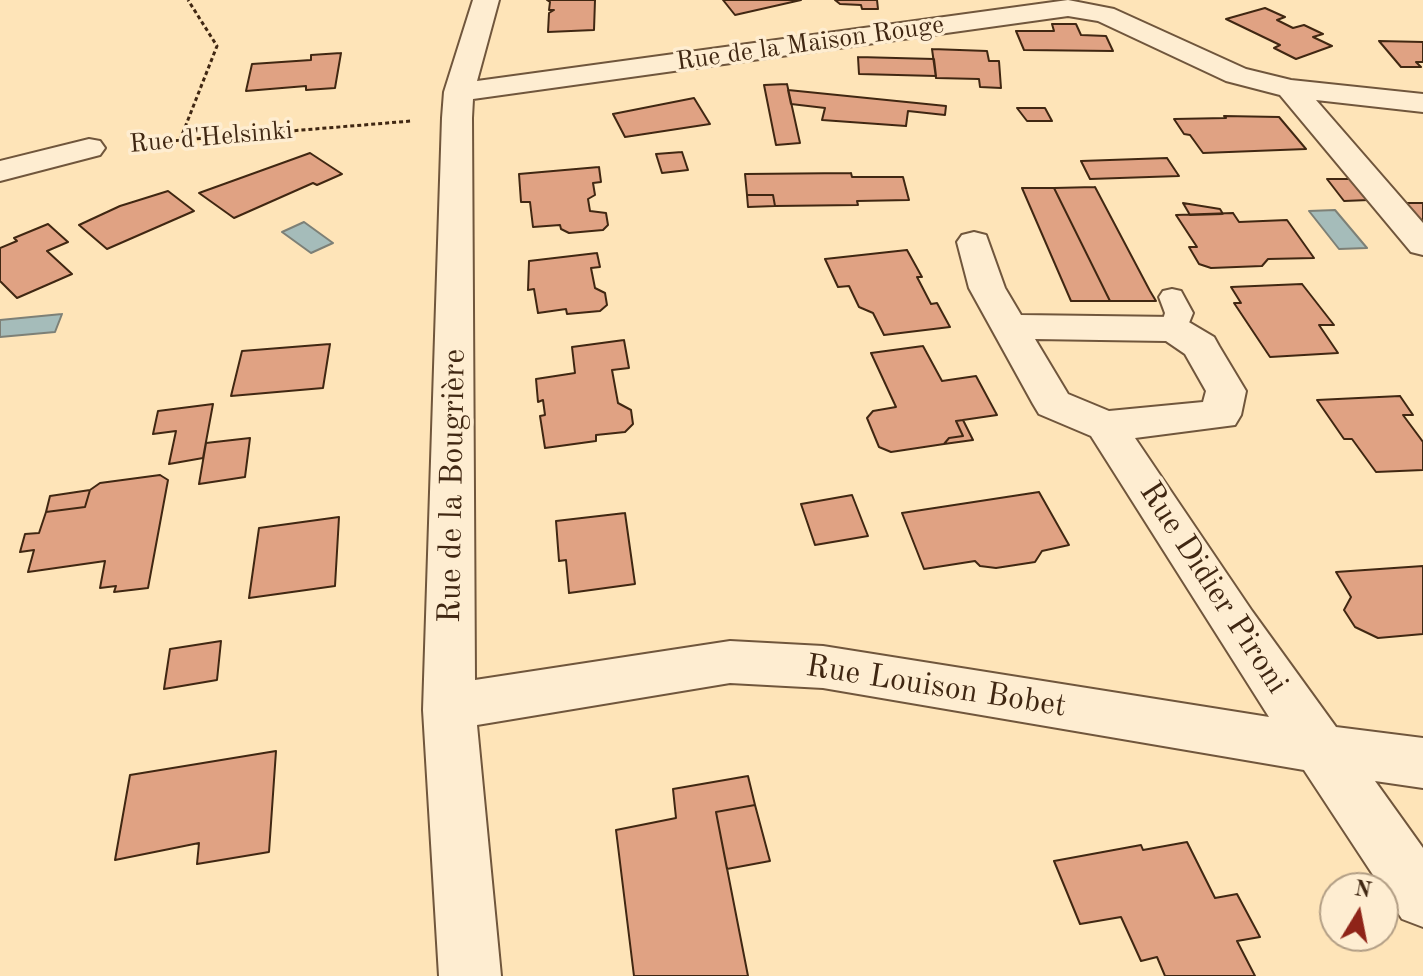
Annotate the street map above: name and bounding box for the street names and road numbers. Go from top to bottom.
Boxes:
street label: Rue de la Maison Rouge [674,10,946,78]
street label: Rue d'Helsinki [128,115,294,161]
street label: Rue de la Bougrière [431,349,475,623]
street label: Rue Didier Pironi [1130,475,1296,701]
street label: Rue Louison Bobet [803,647,1069,727]

